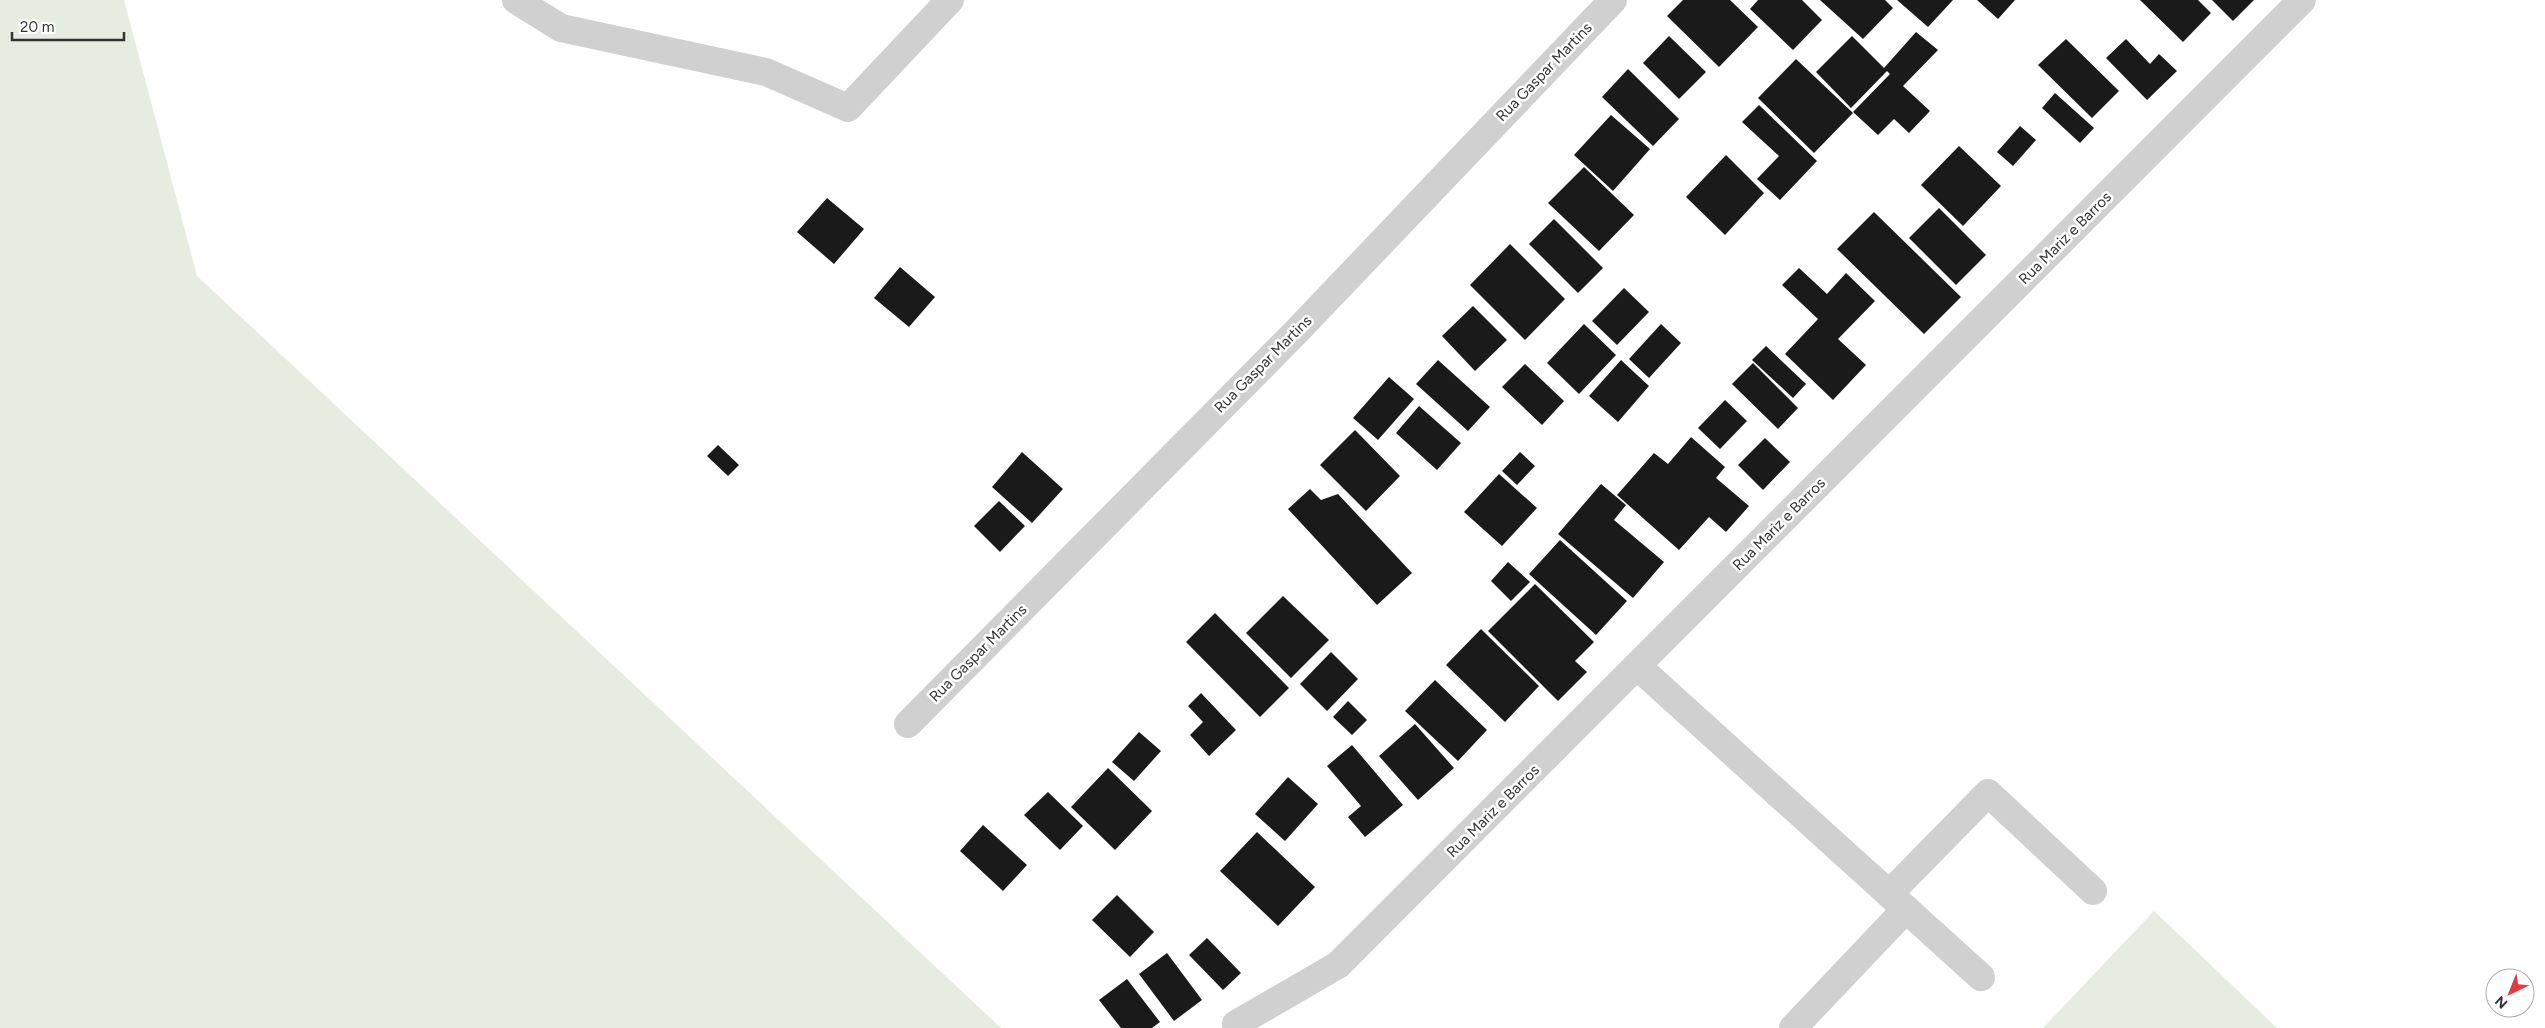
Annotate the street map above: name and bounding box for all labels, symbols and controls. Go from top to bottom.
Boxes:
scale bar [12,10,125,42]
text: 20 m [20,18,54,36]
street label: Rua Gaspar Martins [1492,19,1596,125]
street label: Rua Mariz e Barros [2015,188,2115,288]
street label: Rua Gaspar Martins [1211,312,1315,416]
street label: Rua Mariz e Barros [1729,474,1829,574]
street label: Rua Gaspar Martins [926,601,1030,705]
street label: Rua Mariz e Barros [1443,761,1543,861]
north arrow [2485,968,2535,1018]
text: N [2492,992,2511,1012]

